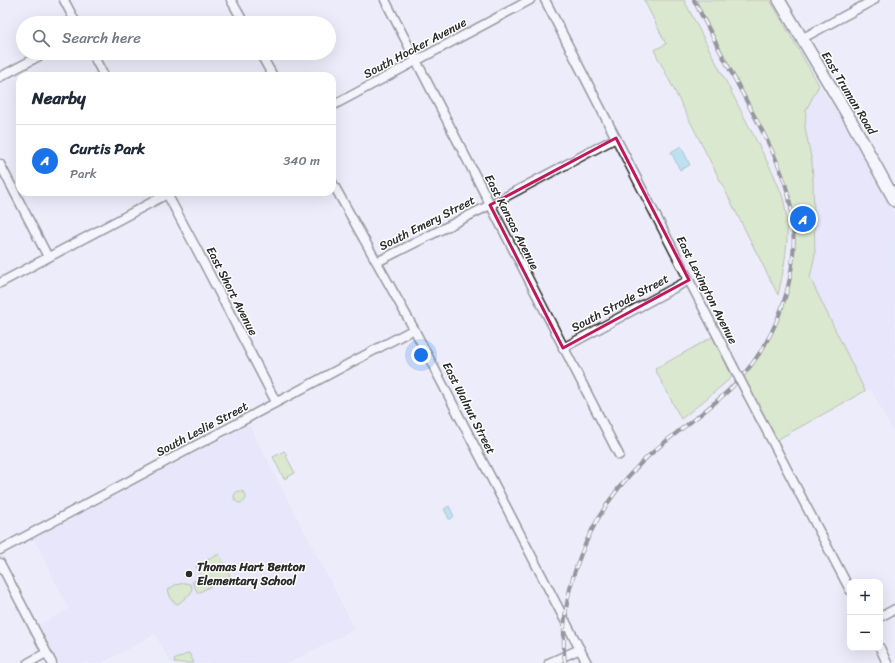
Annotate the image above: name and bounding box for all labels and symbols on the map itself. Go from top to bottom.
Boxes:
street label: South Hocker Avenue [359,11,471,85]
street label: East Truman Road [815,47,883,140]
street label: East Kansas Avenue [478,170,546,274]
street label: South Emery Street [375,189,479,257]
pin: A [790,204,816,234]
street label: East Lexington Avenue [670,232,744,348]
street label: East Short Avenue [200,242,264,340]
street label: South Strode Street [567,268,673,338]
your location [411,345,431,365]
street label: East Walnut Street [436,358,502,458]
street label: South Leslie Street [152,395,252,463]
place label: Thomas Hart Benton Elementary School [197,556,306,592]
marker: Thomas Hart Benton Elementary School [184,569,194,579]

